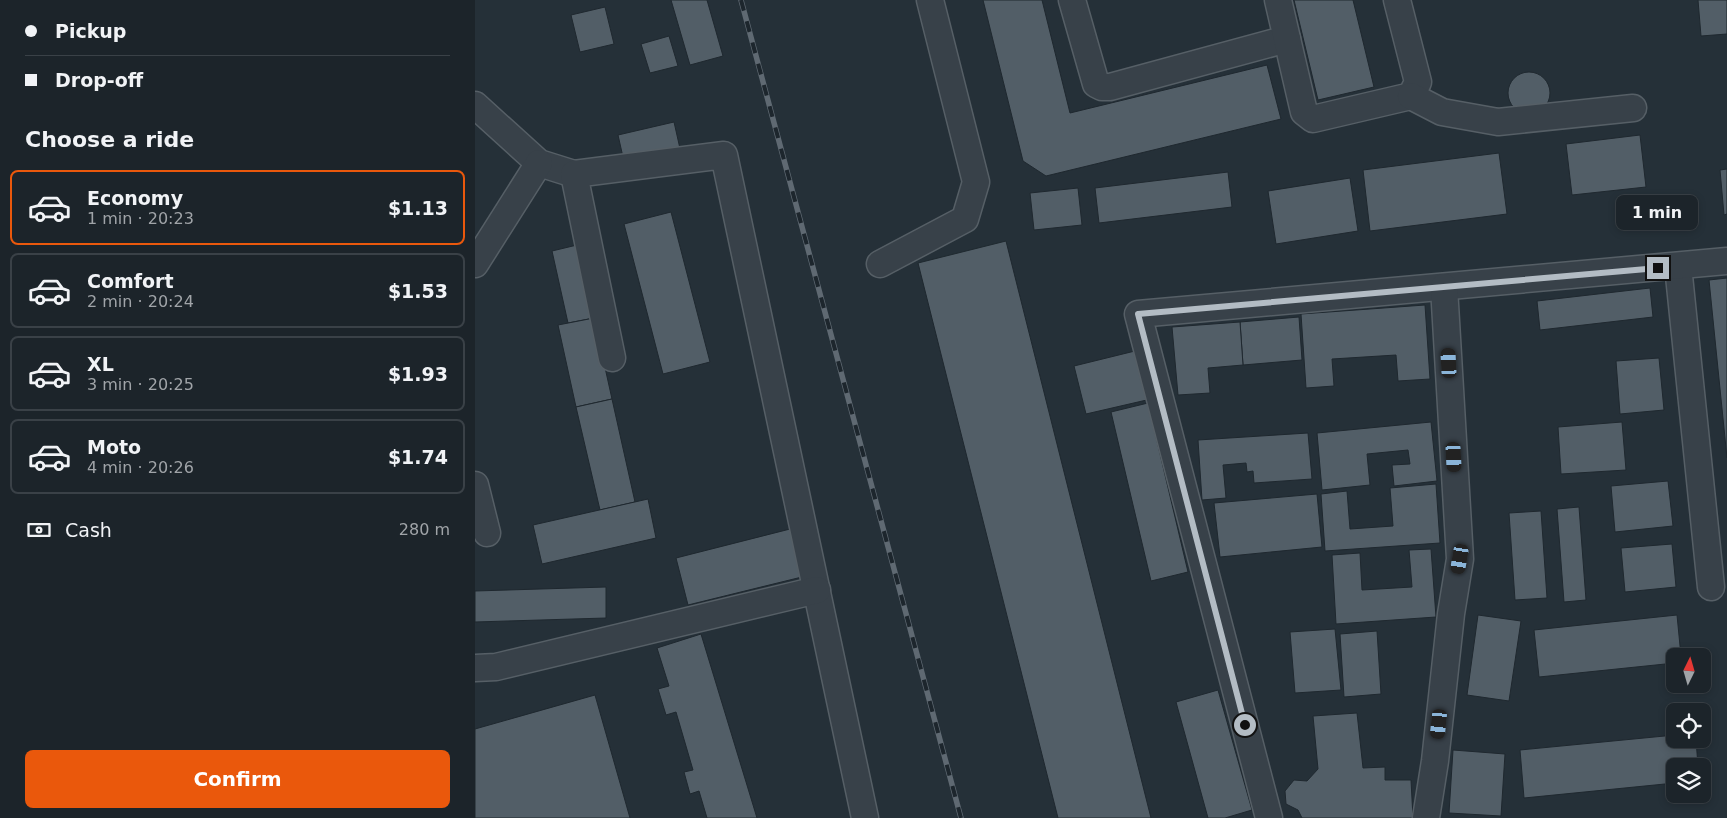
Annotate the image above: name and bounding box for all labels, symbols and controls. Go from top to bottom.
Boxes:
text: Pickup [55,20,126,42]
text: Drop-off [55,69,143,91]
text: Choose a ride [25,127,194,152]
icon: car [27,185,72,230]
text: Economy [87,187,183,209]
callout: 1 min [1617,196,1699,230]
text: $1.13 [388,197,448,219]
text: 1 min [1632,203,1682,222]
text: 1 min · 20:23 [87,209,194,228]
route end [1647,257,1669,279]
icon: car [27,268,72,313]
text: Comfort [87,270,174,292]
text: $1.53 [388,280,448,302]
text: 2 min · 20:24 [87,292,194,311]
car [1440,348,1457,378]
icon: car [27,351,72,396]
text: XL [87,353,114,375]
text: $1.93 [388,363,448,385]
text: 3 min · 20:25 [87,375,194,394]
icon: car [27,434,72,479]
text: Moto [87,436,141,458]
car [1445,442,1462,472]
text: $1.74 [388,446,448,468]
text: 4 min · 20:26 [87,458,194,477]
icon: cash [25,516,53,544]
text: Cash [65,519,112,541]
text: 280 m [399,520,450,539]
car [1450,543,1469,575]
north arrow [1666,648,1711,692]
map controls [1666,648,1711,803]
button: locate [1666,703,1711,748]
car [1429,708,1448,740]
route start [1234,714,1256,736]
button: Confirm [25,750,450,808]
button: layers [1666,758,1711,803]

